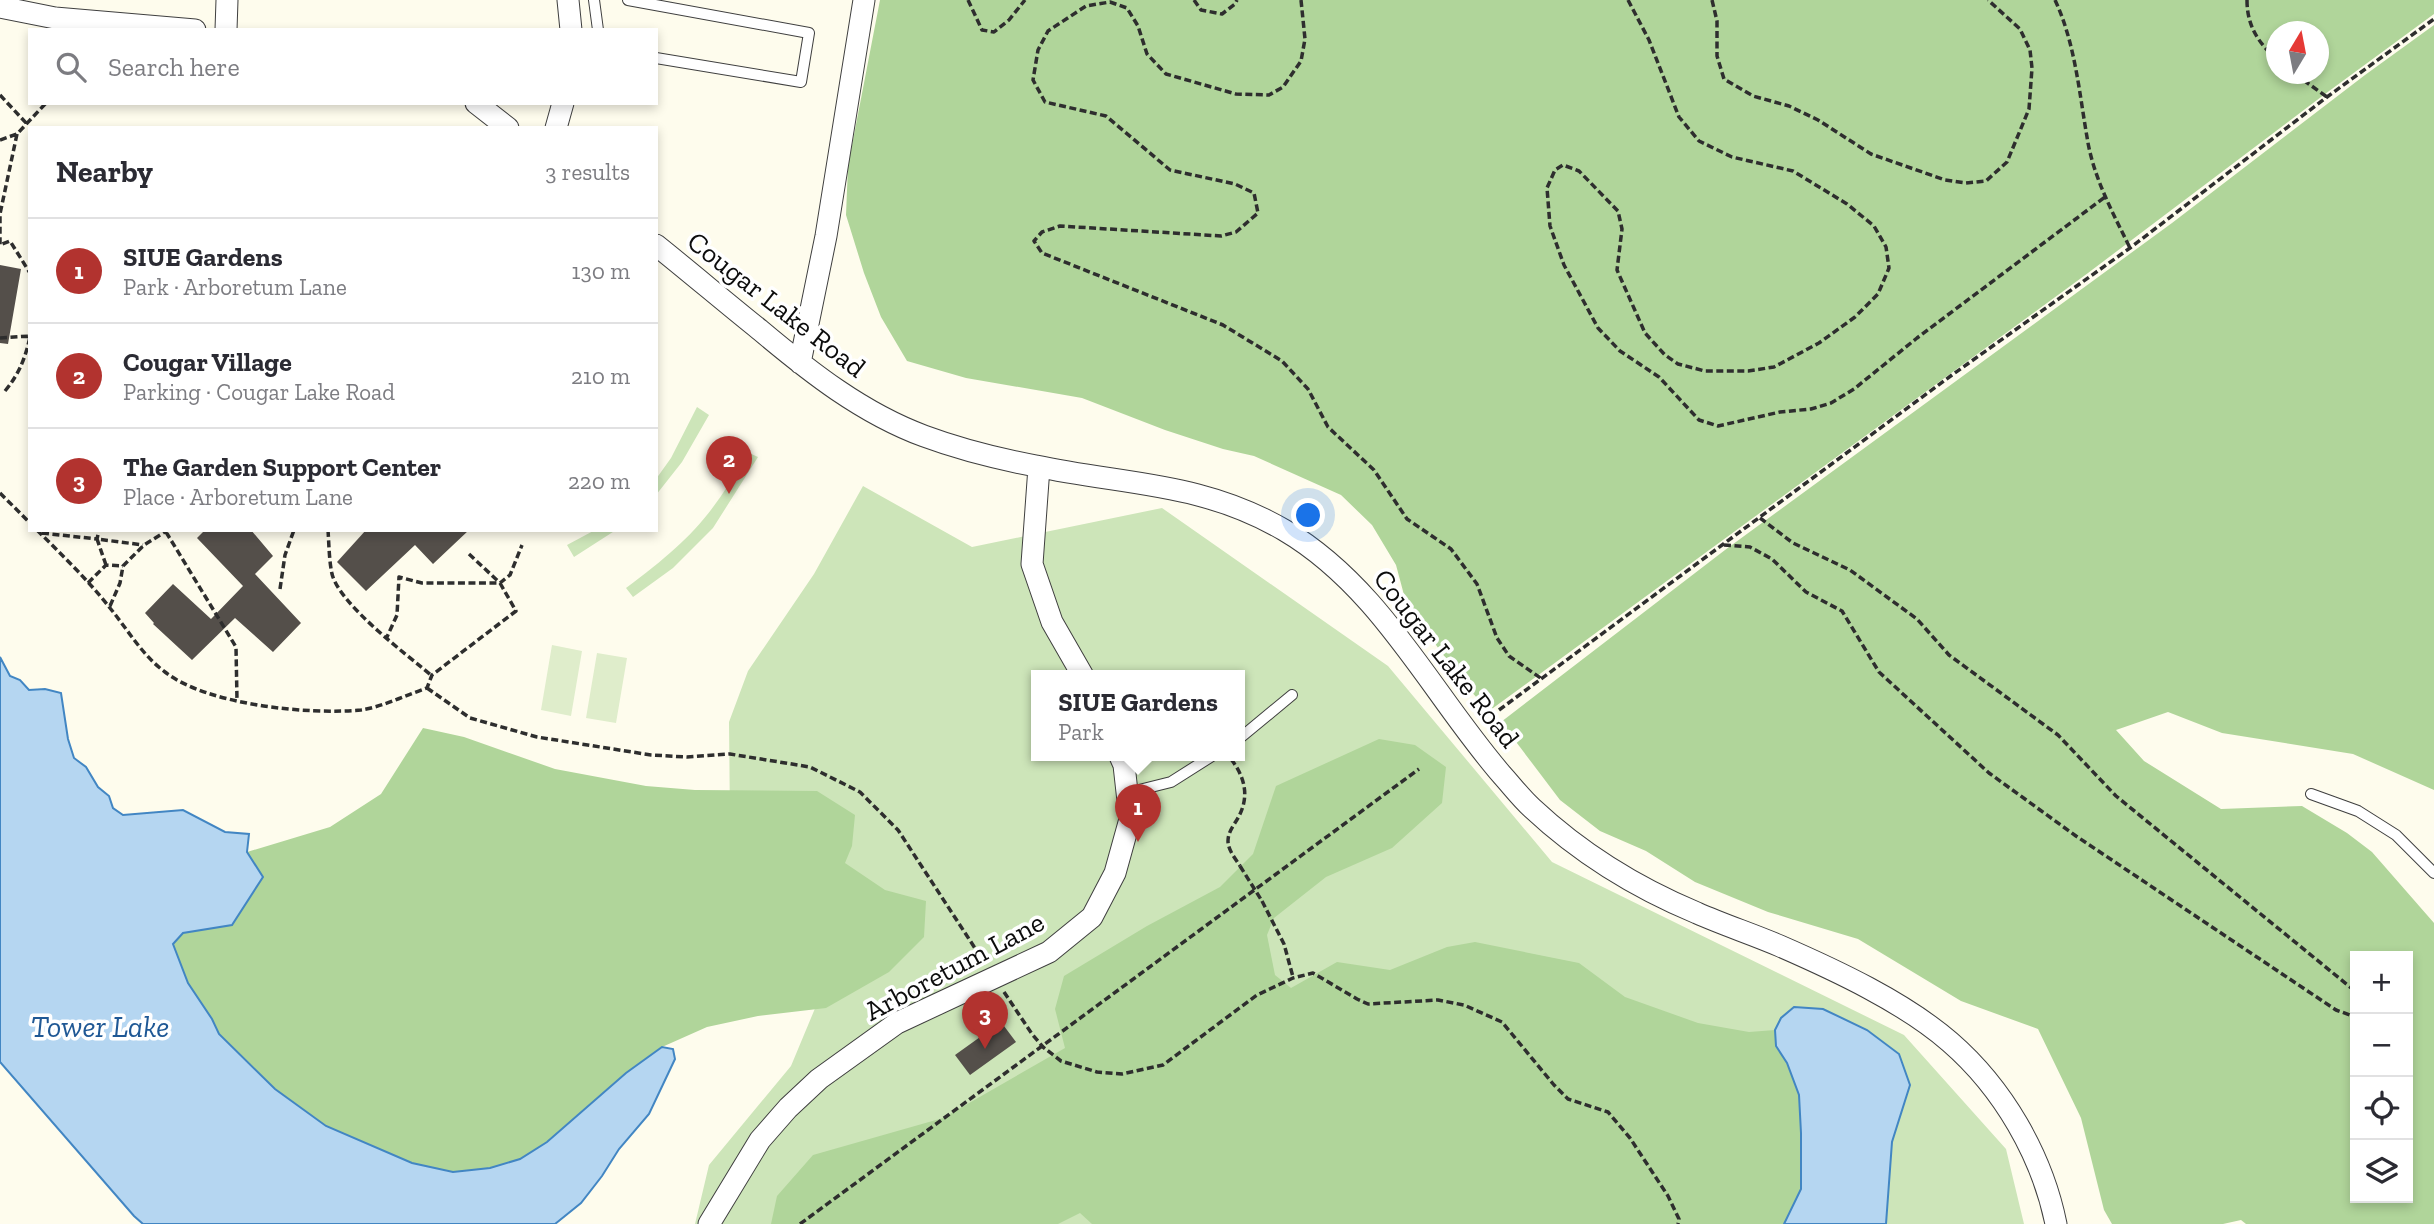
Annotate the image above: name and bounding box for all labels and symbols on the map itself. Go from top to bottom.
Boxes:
north arrow [2266,21,2329,84]
street label: Cougar Lake Road [681,225,872,384]
pin: 2 [706,436,752,494]
your location [1291,498,1325,532]
street label: Cougar Lake Road [1367,563,1526,754]
pin: 1 [1115,784,1161,842]
street label: Arboretum Lane [859,905,1050,1028]
pin: 3 [962,991,1008,1049]
water label: Tower Lake [31,1009,169,1045]

